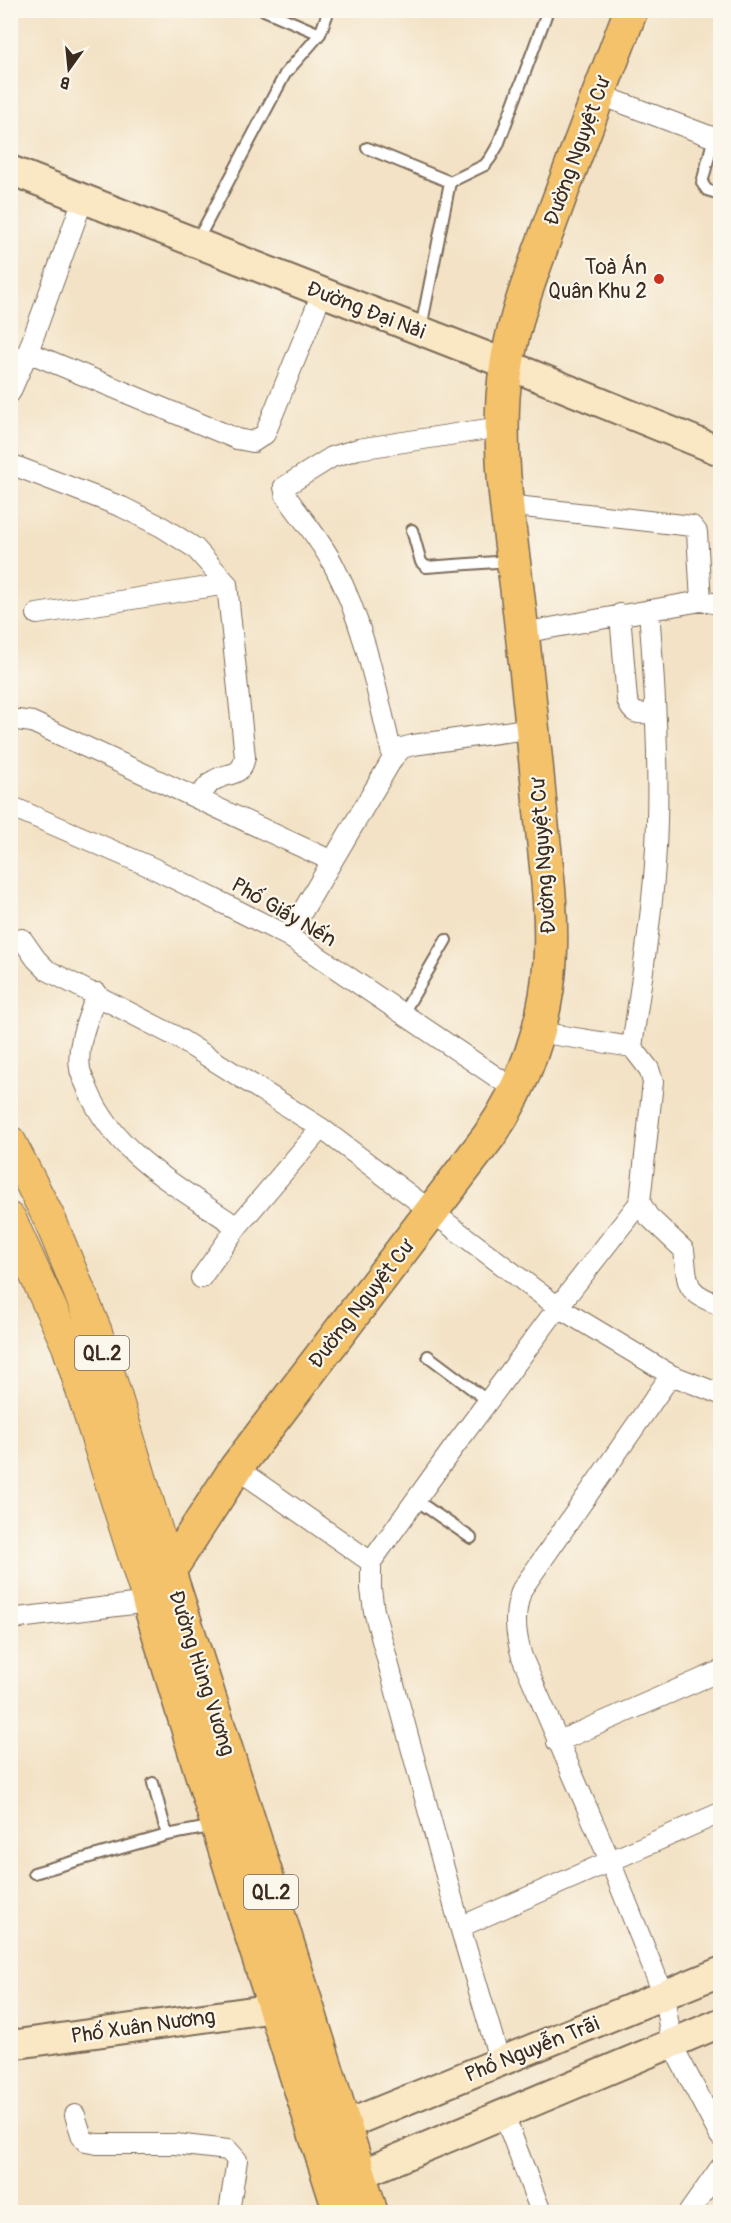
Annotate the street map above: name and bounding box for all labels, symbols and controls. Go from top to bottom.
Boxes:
north arrow [39,39,99,99]
text: B [58,72,72,93]
street label: Đường Nguyệt Cư [538,72,617,229]
place label: Toà Án Quân Khu 2 [548,254,647,305]
marker: Toà Án Quân Khu 2 [652,272,666,286]
street label: Đường Đại Nải [302,275,429,346]
street label: Đường Nguyệt Cư [525,776,562,935]
street label: Phố Giấy Nến [226,872,341,953]
street label: Đường Nguyệt Cư [303,1234,421,1374]
road number: QL.2 [75,1336,129,1370]
street label: Đường Hùng Vương [162,1587,241,1759]
road number: QL.2 [244,1875,298,1909]
street label: Phố Xuân Nương [69,2003,217,2050]
street label: Phố Nguyễn Trãi [461,2010,604,2089]

